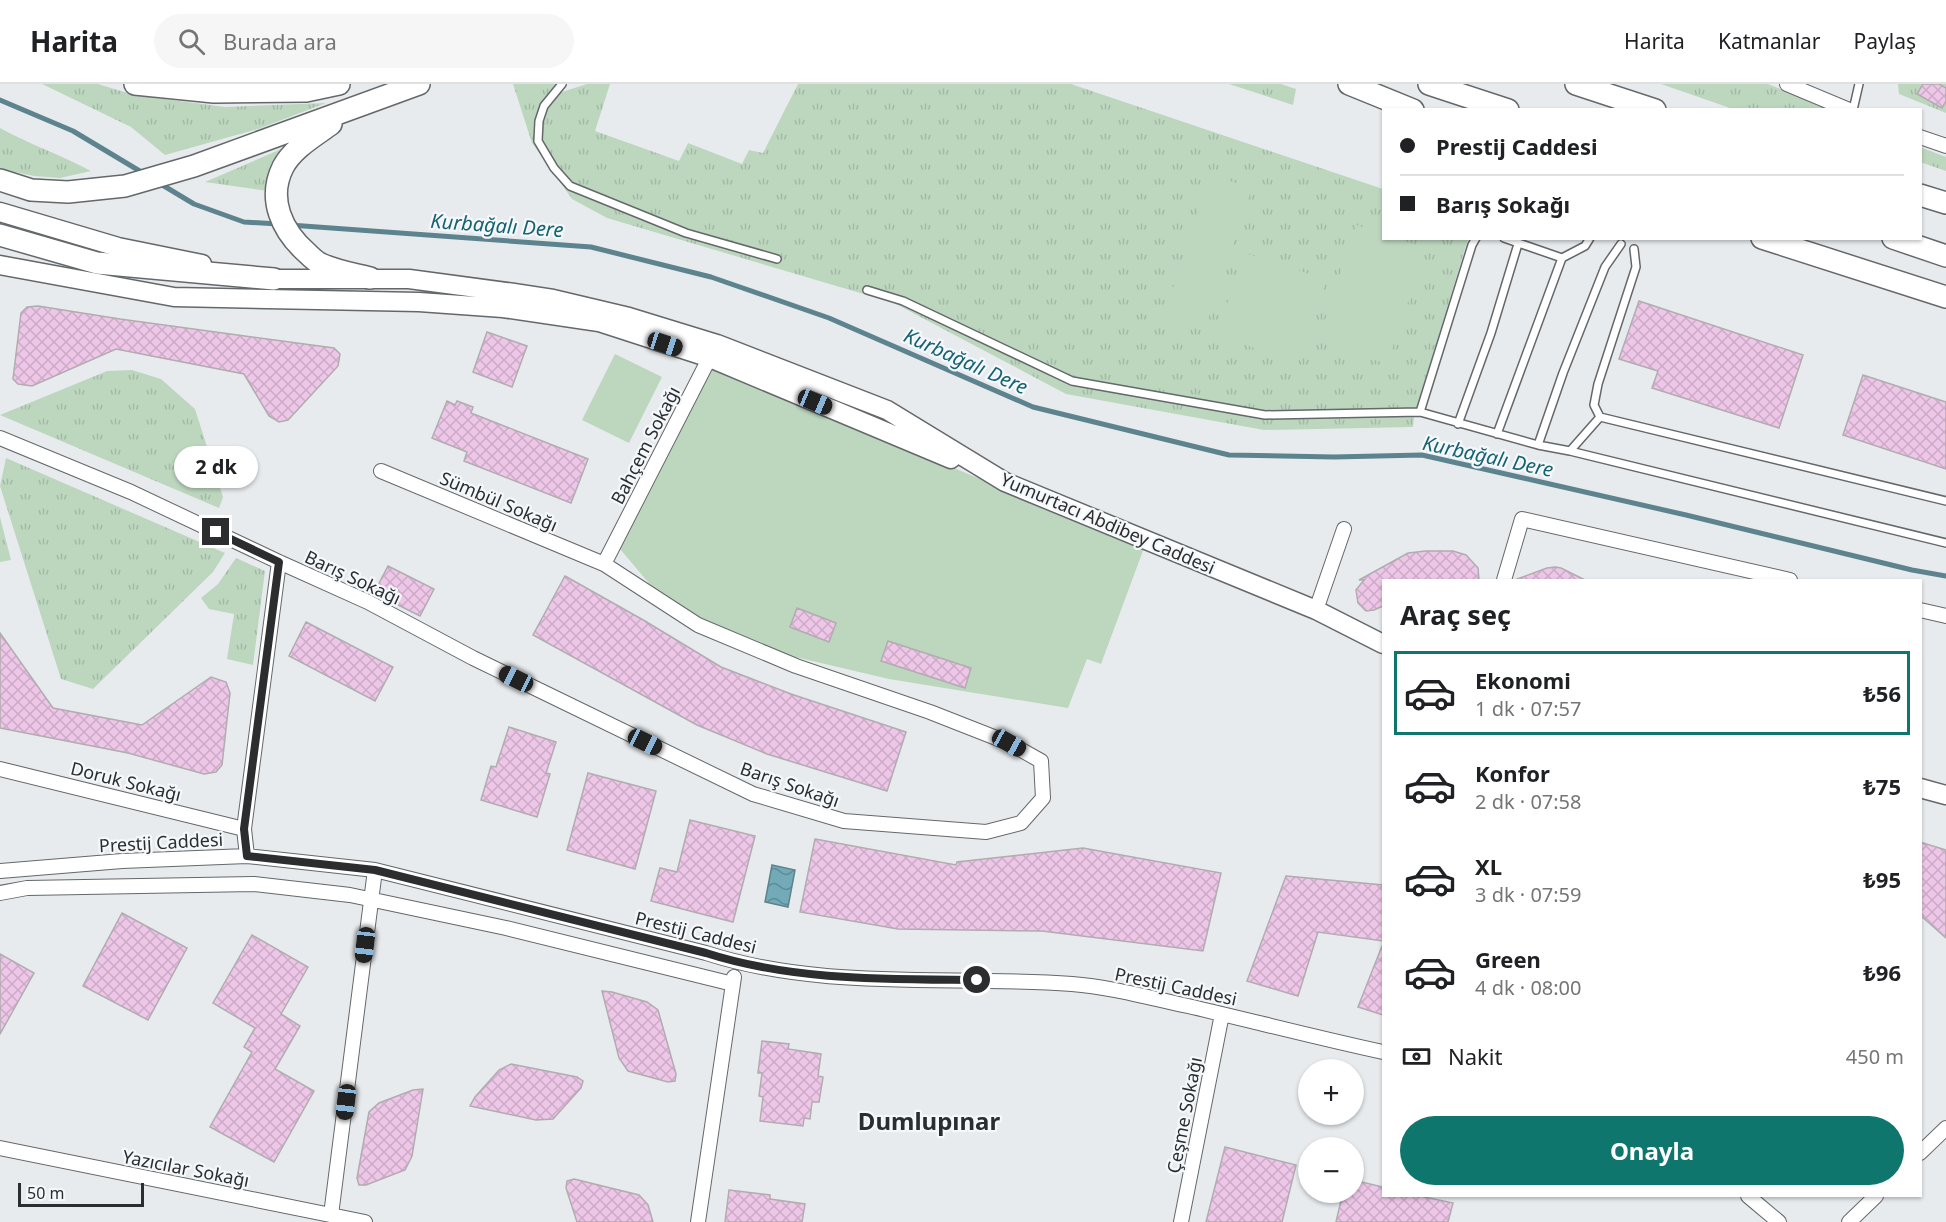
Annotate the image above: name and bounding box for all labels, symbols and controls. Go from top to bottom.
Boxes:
search box [154,14,574,68]
text: Harita [30,22,118,60]
icon: search [175,25,208,58]
text: Burada ara [223,26,337,56]
text: Harita [1624,27,1685,55]
text: Katmanlar [1718,27,1821,55]
text: Paylaş [1854,27,1916,55]
text: Prestij Caddesi [1436,131,1598,161]
text: Barış Sokağı [1436,189,1570,219]
water label: Kurbağalı Dere [430,207,564,243]
water label: Kurbağalı Dere [900,322,1032,400]
car [645,330,685,358]
street label: Bahçem Sokağı [605,382,685,508]
car [795,387,835,417]
water label: Kurbağalı Dere [1420,429,1556,483]
callout: 2 dk [174,445,258,487]
text: 2 dk [195,453,237,480]
street label: Sümbül Sokağı [437,465,561,537]
street label: Yumurtacı Abdibey Caddesi [997,467,1219,579]
route end [202,518,229,545]
street label: Barış Sokağı [301,544,405,610]
text: Araç seç [1400,596,1511,633]
car [496,663,536,695]
text: Ekonomi [1475,665,1571,695]
icon: car [1403,666,1457,720]
text: ₺56 [1863,678,1901,708]
text: 1 dk · 07:57 [1475,695,1582,722]
car [625,726,665,758]
car [989,726,1029,760]
street label: Doruk Sokağı [68,756,184,806]
street label: Barış Sokağı [737,756,843,812]
text: Konfor [1475,758,1550,788]
icon: car [1403,759,1457,813]
text: ₺75 [1863,771,1901,801]
text: 2 dk · 07:58 [1475,788,1582,815]
street label: Prestij Caddesi [98,827,224,857]
text: XL [1475,851,1502,881]
icon: car [1403,852,1457,906]
text: ₺95 [1863,864,1901,894]
text: 3 dk · 07:59 [1475,881,1582,908]
street label: Prestij Caddesi [633,905,759,959]
car [354,926,376,964]
text: Green [1475,944,1541,974]
icon: car [1403,945,1457,999]
text: ₺96 [1863,957,1901,987]
street label: Prestij Caddesi [1113,961,1239,1011]
route start [963,966,990,993]
text: 4 dk · 08:00 [1475,974,1582,1001]
icon: cash [1400,1040,1433,1073]
text: Nakit [1448,1041,1502,1071]
text: 450 m [1846,1043,1904,1070]
street label: Çeşme Sokağı [1161,1055,1207,1175]
map controls [1298,1059,1364,1203]
button: + [1298,1059,1364,1125]
car [335,1083,357,1121]
district label: Dumlupınar [858,1104,1000,1137]
button: Onayla [1400,1116,1904,1185]
button: − [1298,1137,1364,1203]
street label: Yazıcılar Sokağı [120,1144,252,1192]
scale bar [18,1180,144,1208]
text: 50 m [27,1182,64,1204]

